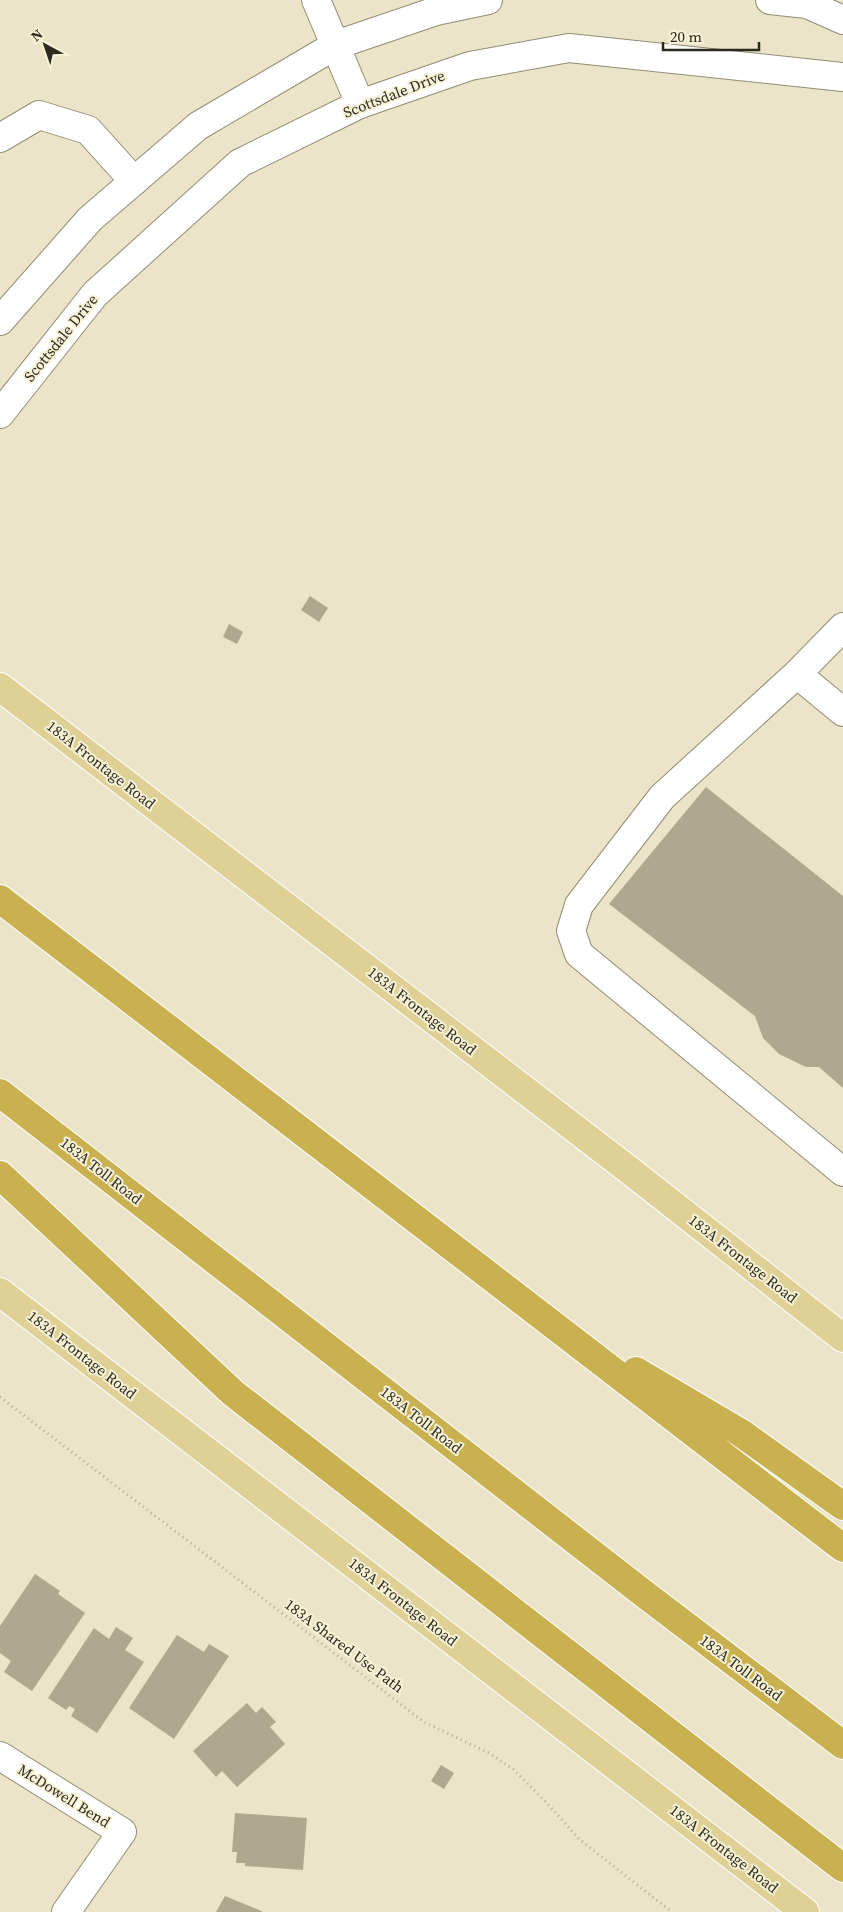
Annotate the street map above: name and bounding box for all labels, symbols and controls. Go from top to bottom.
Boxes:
north arrow [20,20,70,70]
scale bar [663,20,759,52]
text: N [26,24,47,46]
text: 20 m [670,26,702,47]
street label: Scottsdale Drive [340,64,448,123]
street label: Scottsdale Drive [19,289,103,386]
street label: 183A Frontage Road [42,715,161,814]
street label: 183A Frontage Road [363,961,482,1060]
street label: 183A Toll Road [56,1132,147,1209]
street label: 183A Frontage Road [684,1209,803,1308]
street label: 183A Frontage Road [23,1305,142,1404]
street label: 183A Toll Road [376,1381,467,1458]
street label: 183A Frontage Road [344,1552,463,1651]
street label: 183A Shared Use Path [280,1594,408,1697]
street label: 183A Toll Road [696,1630,787,1706]
street label: McDowell Bend [14,1759,115,1833]
street label: 183A Frontage Road [665,1799,784,1898]

